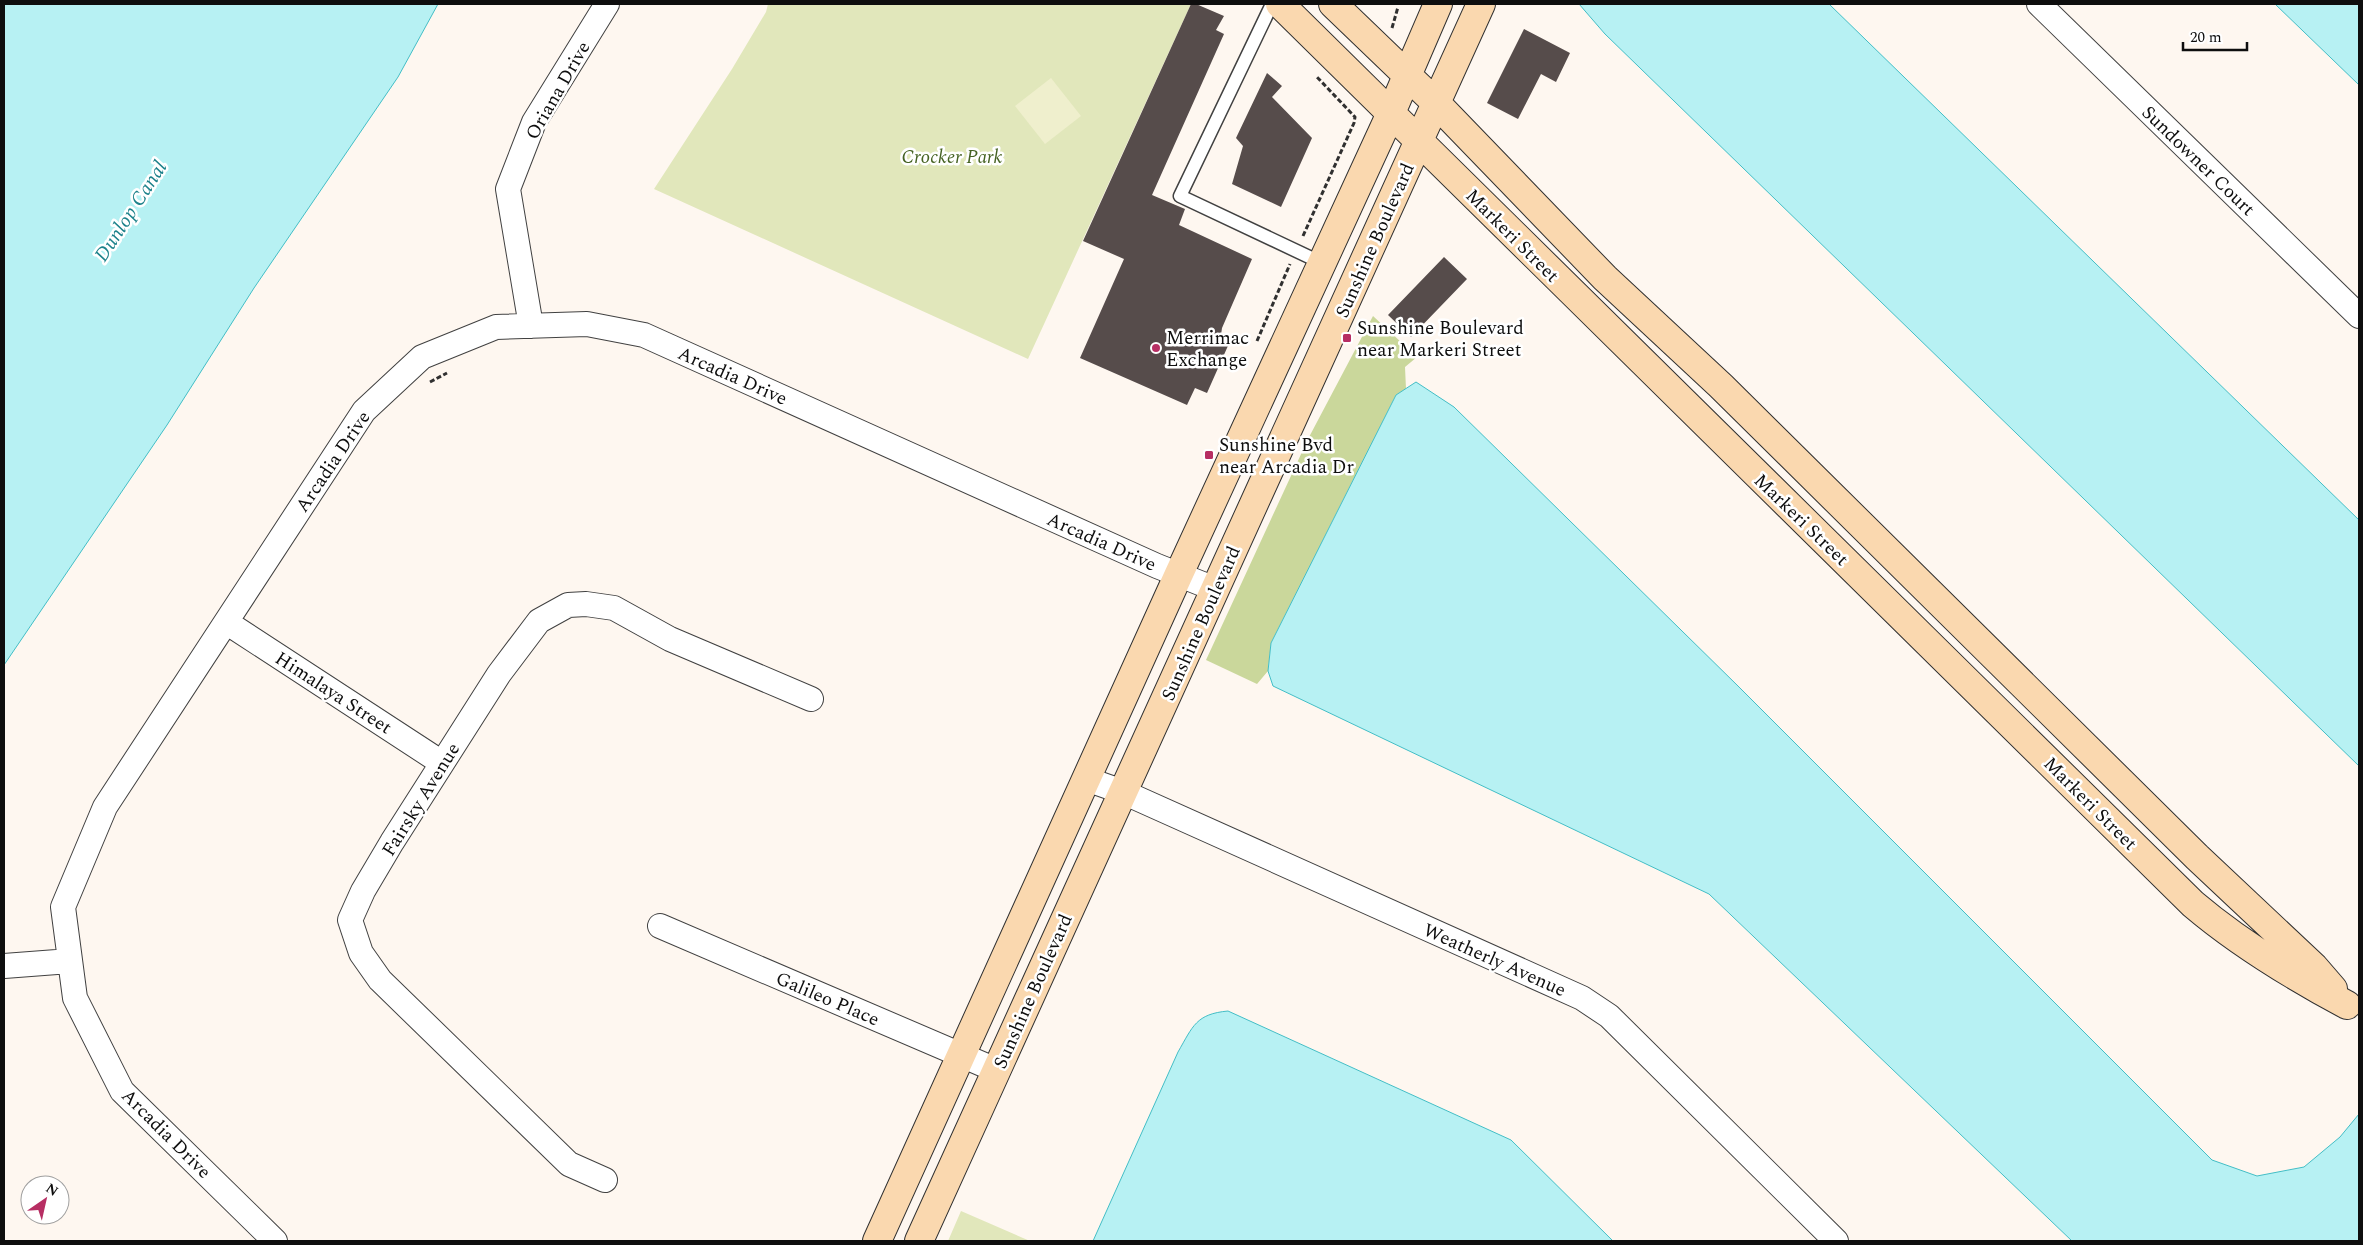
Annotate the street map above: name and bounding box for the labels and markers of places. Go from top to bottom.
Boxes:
place label: Sunshine Boulevard near Markeri Street [1357,314,1524,365]
place label: Merrimac Exchange [1166,324,1249,375]
marker: Sunshine Boulevard near Markeri Street [1341,332,1353,344]
marker: Merrimac Exchange [1150,342,1162,354]
place label: Sunshine Bvd near Arcadia Dr [1219,431,1354,482]
marker: Sunshine Bvd near Arcadia Dr [1203,449,1215,461]

